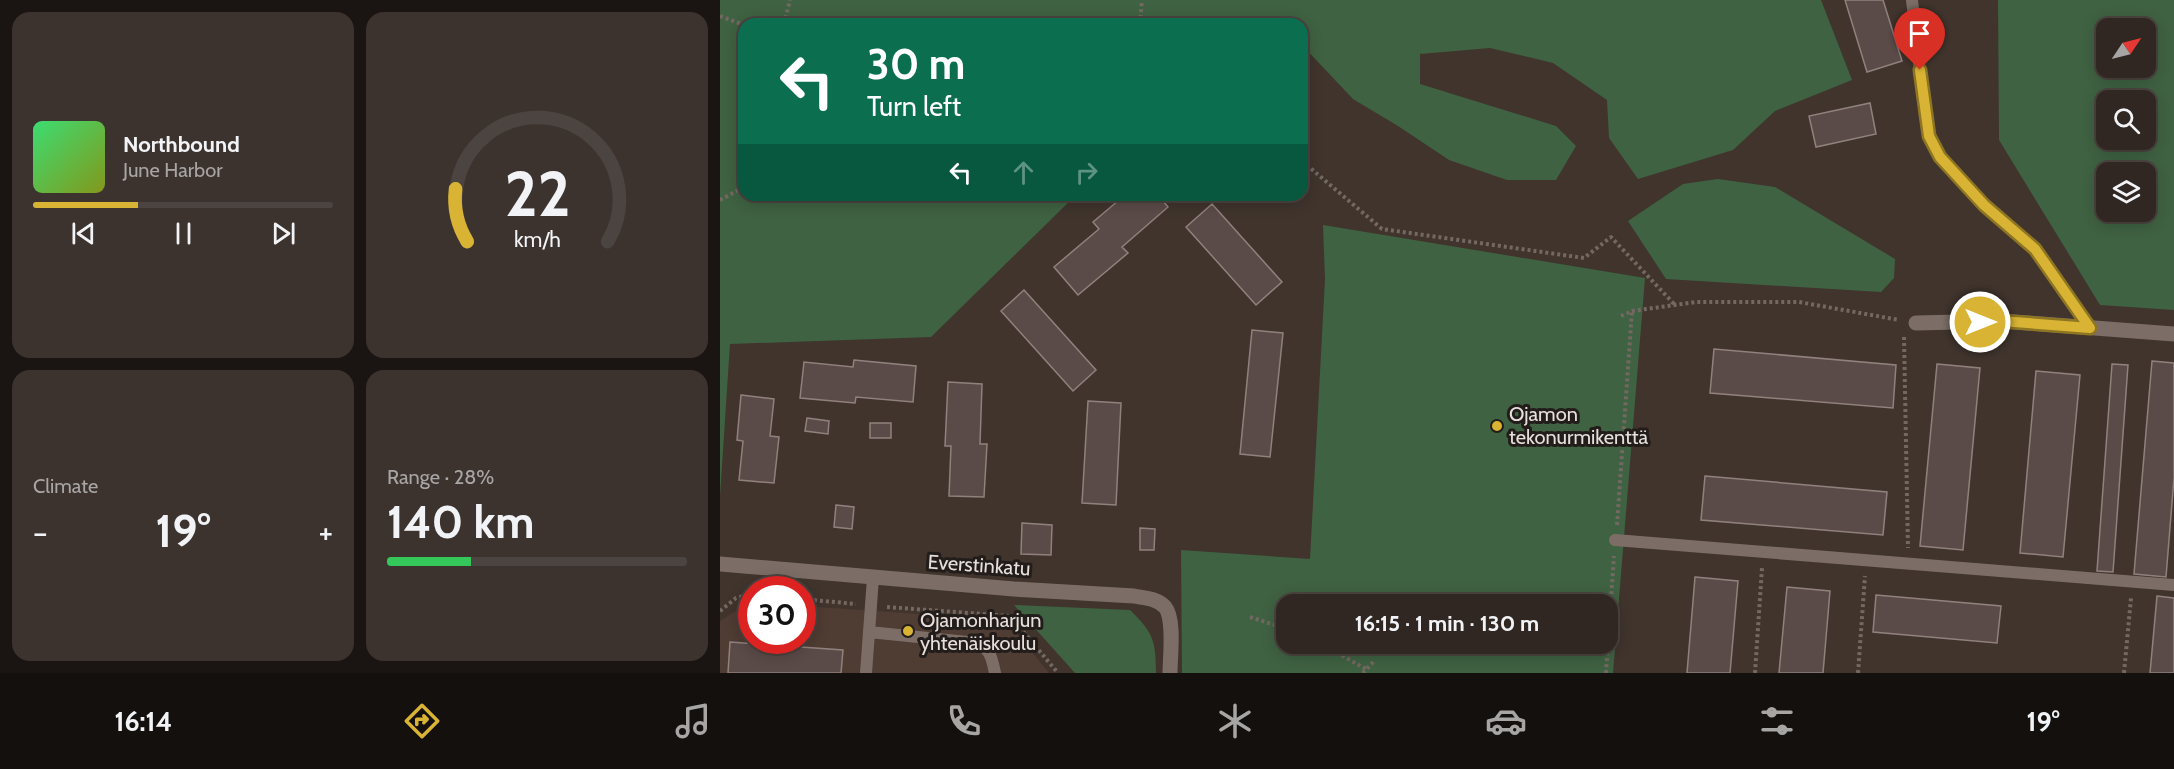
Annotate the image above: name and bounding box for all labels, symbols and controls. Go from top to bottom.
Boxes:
pin [1894,8,1945,70]
icon: arrive [1903,17,1936,50]
north arrow [2096,18,2156,78]
map controls [2096,18,2156,222]
text: 30 m [867,38,965,90]
icon: left [768,42,846,120]
text: Turn left [867,90,961,123]
button: search [2096,90,2156,150]
text: Northbound [123,131,240,158]
text: 22 [504,156,570,232]
icon: left [944,156,977,189]
icon: ahead [1007,156,1040,189]
icon: right [1070,156,1103,189]
text: June Harbor [123,158,223,182]
button: layers [2096,162,2156,222]
icon: previous [67,217,100,250]
icon: pause [167,217,200,250]
icon: next [267,217,300,250]
text: km/h [514,227,560,253]
position arrow [1948,290,2012,354]
place label: Ojamon tekonurmikenttä [1509,402,1648,449]
marker: Ojamon tekonurmikenttä [1490,419,1504,433]
text: Range · 28% [387,465,494,489]
text: Climate [33,474,98,498]
text: 140 km [387,495,534,549]
text: 19° [156,504,210,558]
text: − [33,512,48,552]
text: + [318,512,333,552]
street label: Everstinkatu [927,549,1031,581]
speed limit sign: 30 [738,576,816,654]
place label: Ojamonharjun yhtenäiskoulu [920,608,1041,655]
text: 16:15 · 1 min · 130 m [1355,610,1539,637]
marker: Ojamonharjun yhtenäiskoulu [901,624,915,638]
icon: directions [401,700,443,742]
icon: music [672,700,714,742]
icon: phone [943,700,985,742]
icon: climate [1214,700,1256,742]
icon: car [1485,700,1527,742]
icon: filters [1756,700,1798,742]
text: 16:14 [114,705,172,738]
text: 19° [2027,705,2060,738]

